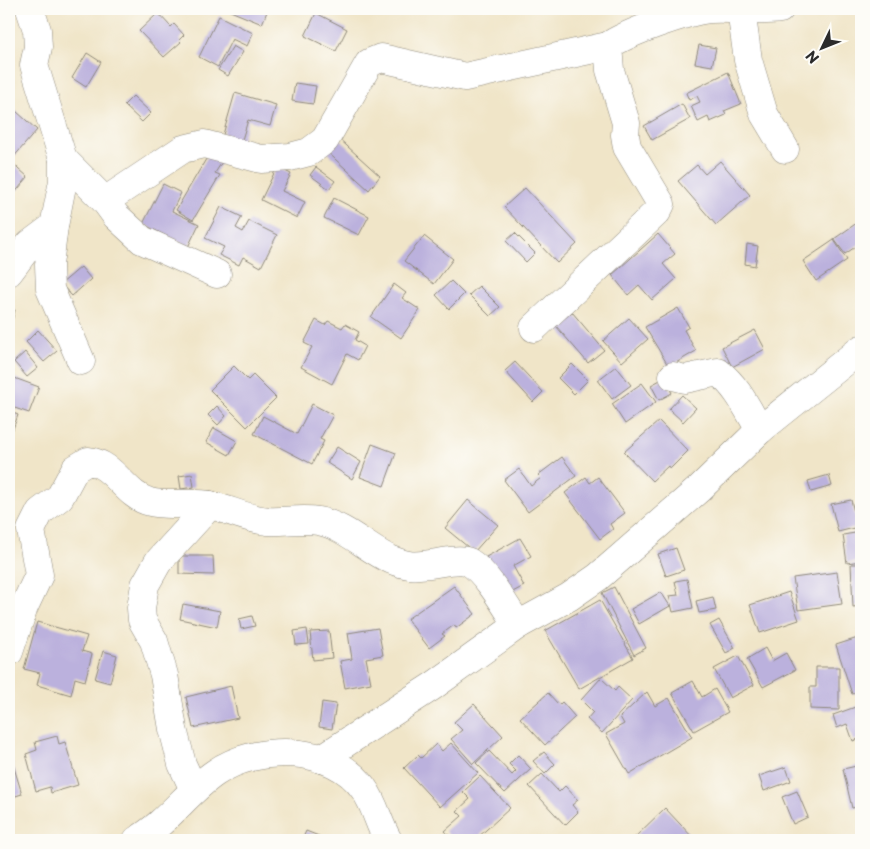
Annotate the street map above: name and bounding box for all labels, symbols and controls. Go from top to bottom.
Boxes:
north arrow [798,22,848,72]
text: N [801,46,824,68]

